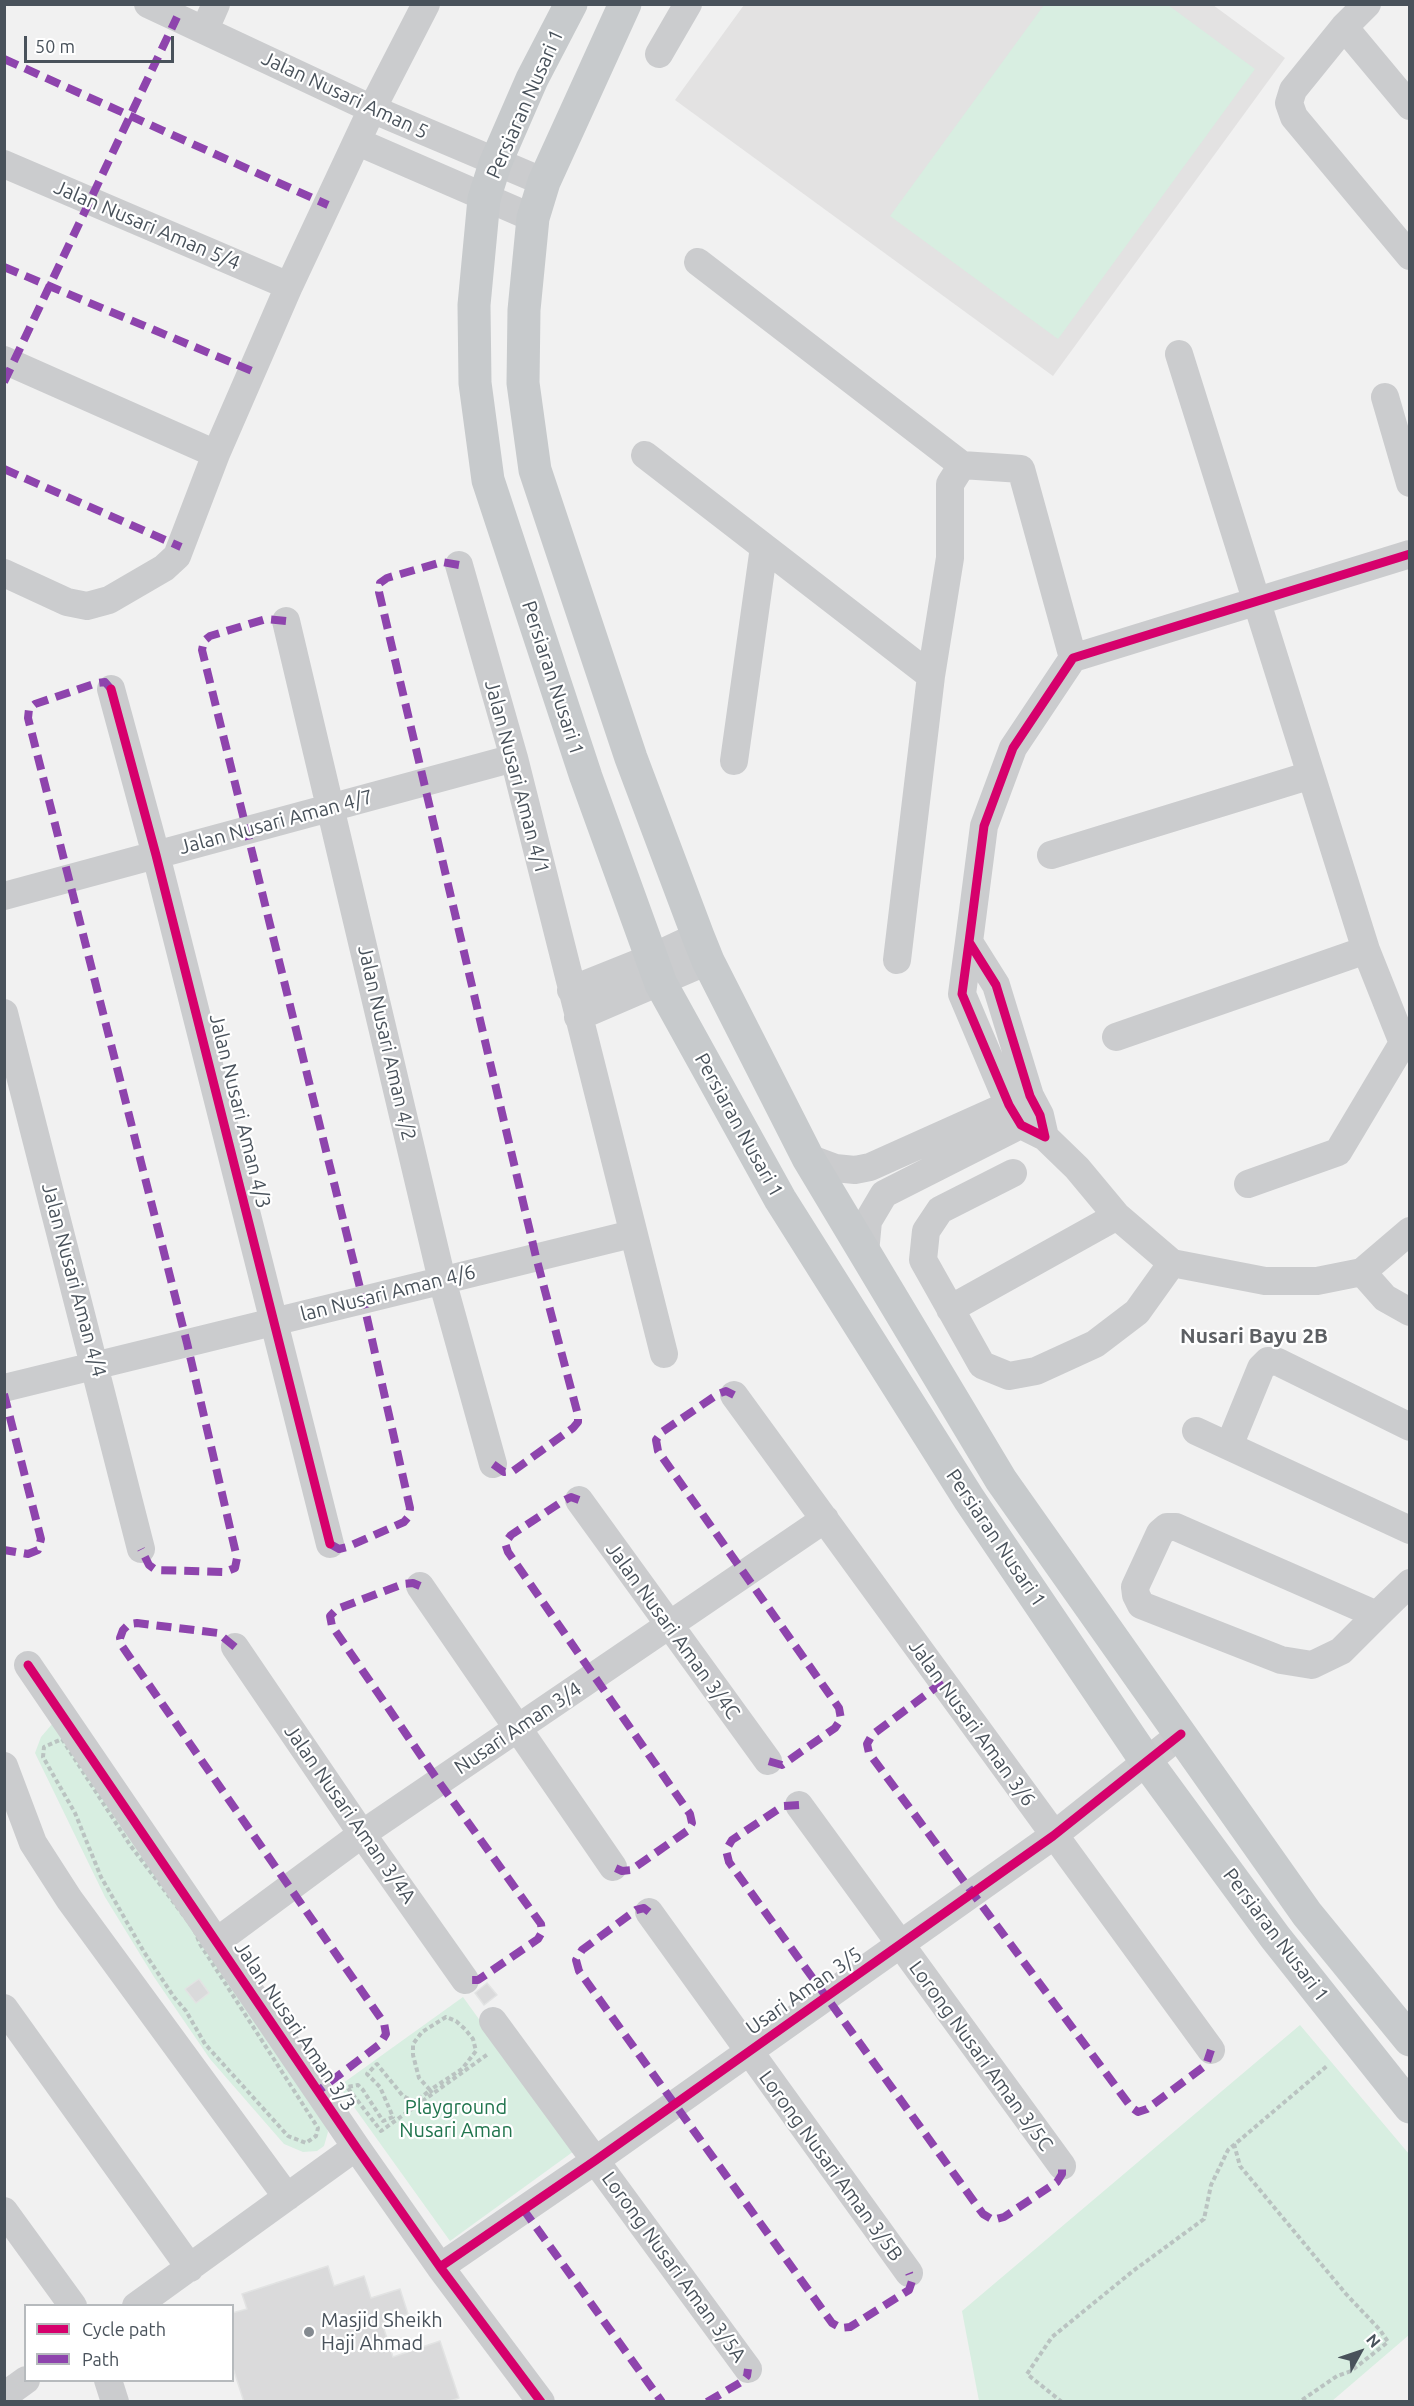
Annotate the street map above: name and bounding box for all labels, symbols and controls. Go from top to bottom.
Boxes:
scale bar [27,24,177,62]
street label: Persiaran Nusari 1 [481,26,569,182]
text: 50 m [35,36,75,56]
street label: Jalan Nusari Aman 5 [258,46,432,144]
street label: Jalan Nusari Aman 5/4 [50,175,244,275]
street label: Persiaran Nusari 1 [517,598,589,758]
street label: Jalan Nusari Aman 4/1 [480,677,554,877]
street label: Jalan Nusari Aman 4/7 [176,785,376,859]
street label: Jalan Nusari Aman 4/2 [353,943,421,1143]
street label: Jalan Nusari Aman 4/3 [204,1011,276,1211]
street label: Persiaran Nusari 1 [690,1049,788,1201]
street label: Jalan Nusari Aman 4/4 [37,1180,111,1380]
street label: lan Nusari Aman 4/6 [298,1260,478,1326]
district label: Nusari Bayu 2B [1180,1323,1328,1349]
street label: Persiaran Nusari 1 [941,1465,1051,1611]
street label: Jalan Nusari Aman 3/4C [601,1538,745,1724]
street label: Jalan Nusari Aman 3/6 [904,1635,1040,1811]
street label: Nusari Aman 3/4 [450,1677,586,1779]
street label: Jalan Nusari Aman 3/4A [279,1720,421,1908]
street label: Persiaran Nusari 1 [1218,1864,1334,2006]
street label: Jalan Nusari Aman 3/3 [229,1936,361,2116]
street label: Usari Aman 3/5 [741,1942,867,2040]
street label: Lorong Nusari Aman 3/5C [904,1956,1058,2156]
street label: Lorong Nusari Aman 3/5B [754,2066,908,2266]
park label: Playground Nusari Aman [399,2095,513,2142]
street label: Lorong Nusari Aman 3/5A [597,2167,751,2367]
legend [24,2304,234,2382]
place label: Masjid Sheikh Haji Ahmad [321,2308,443,2355]
text: Cycle path [82,2319,166,2339]
north arrow [1330,2322,1390,2382]
marker: Masjid Sheikh Haji Ahmad [302,2325,316,2339]
text: N [1363,2330,1385,2351]
text: Path [82,2349,119,2369]

